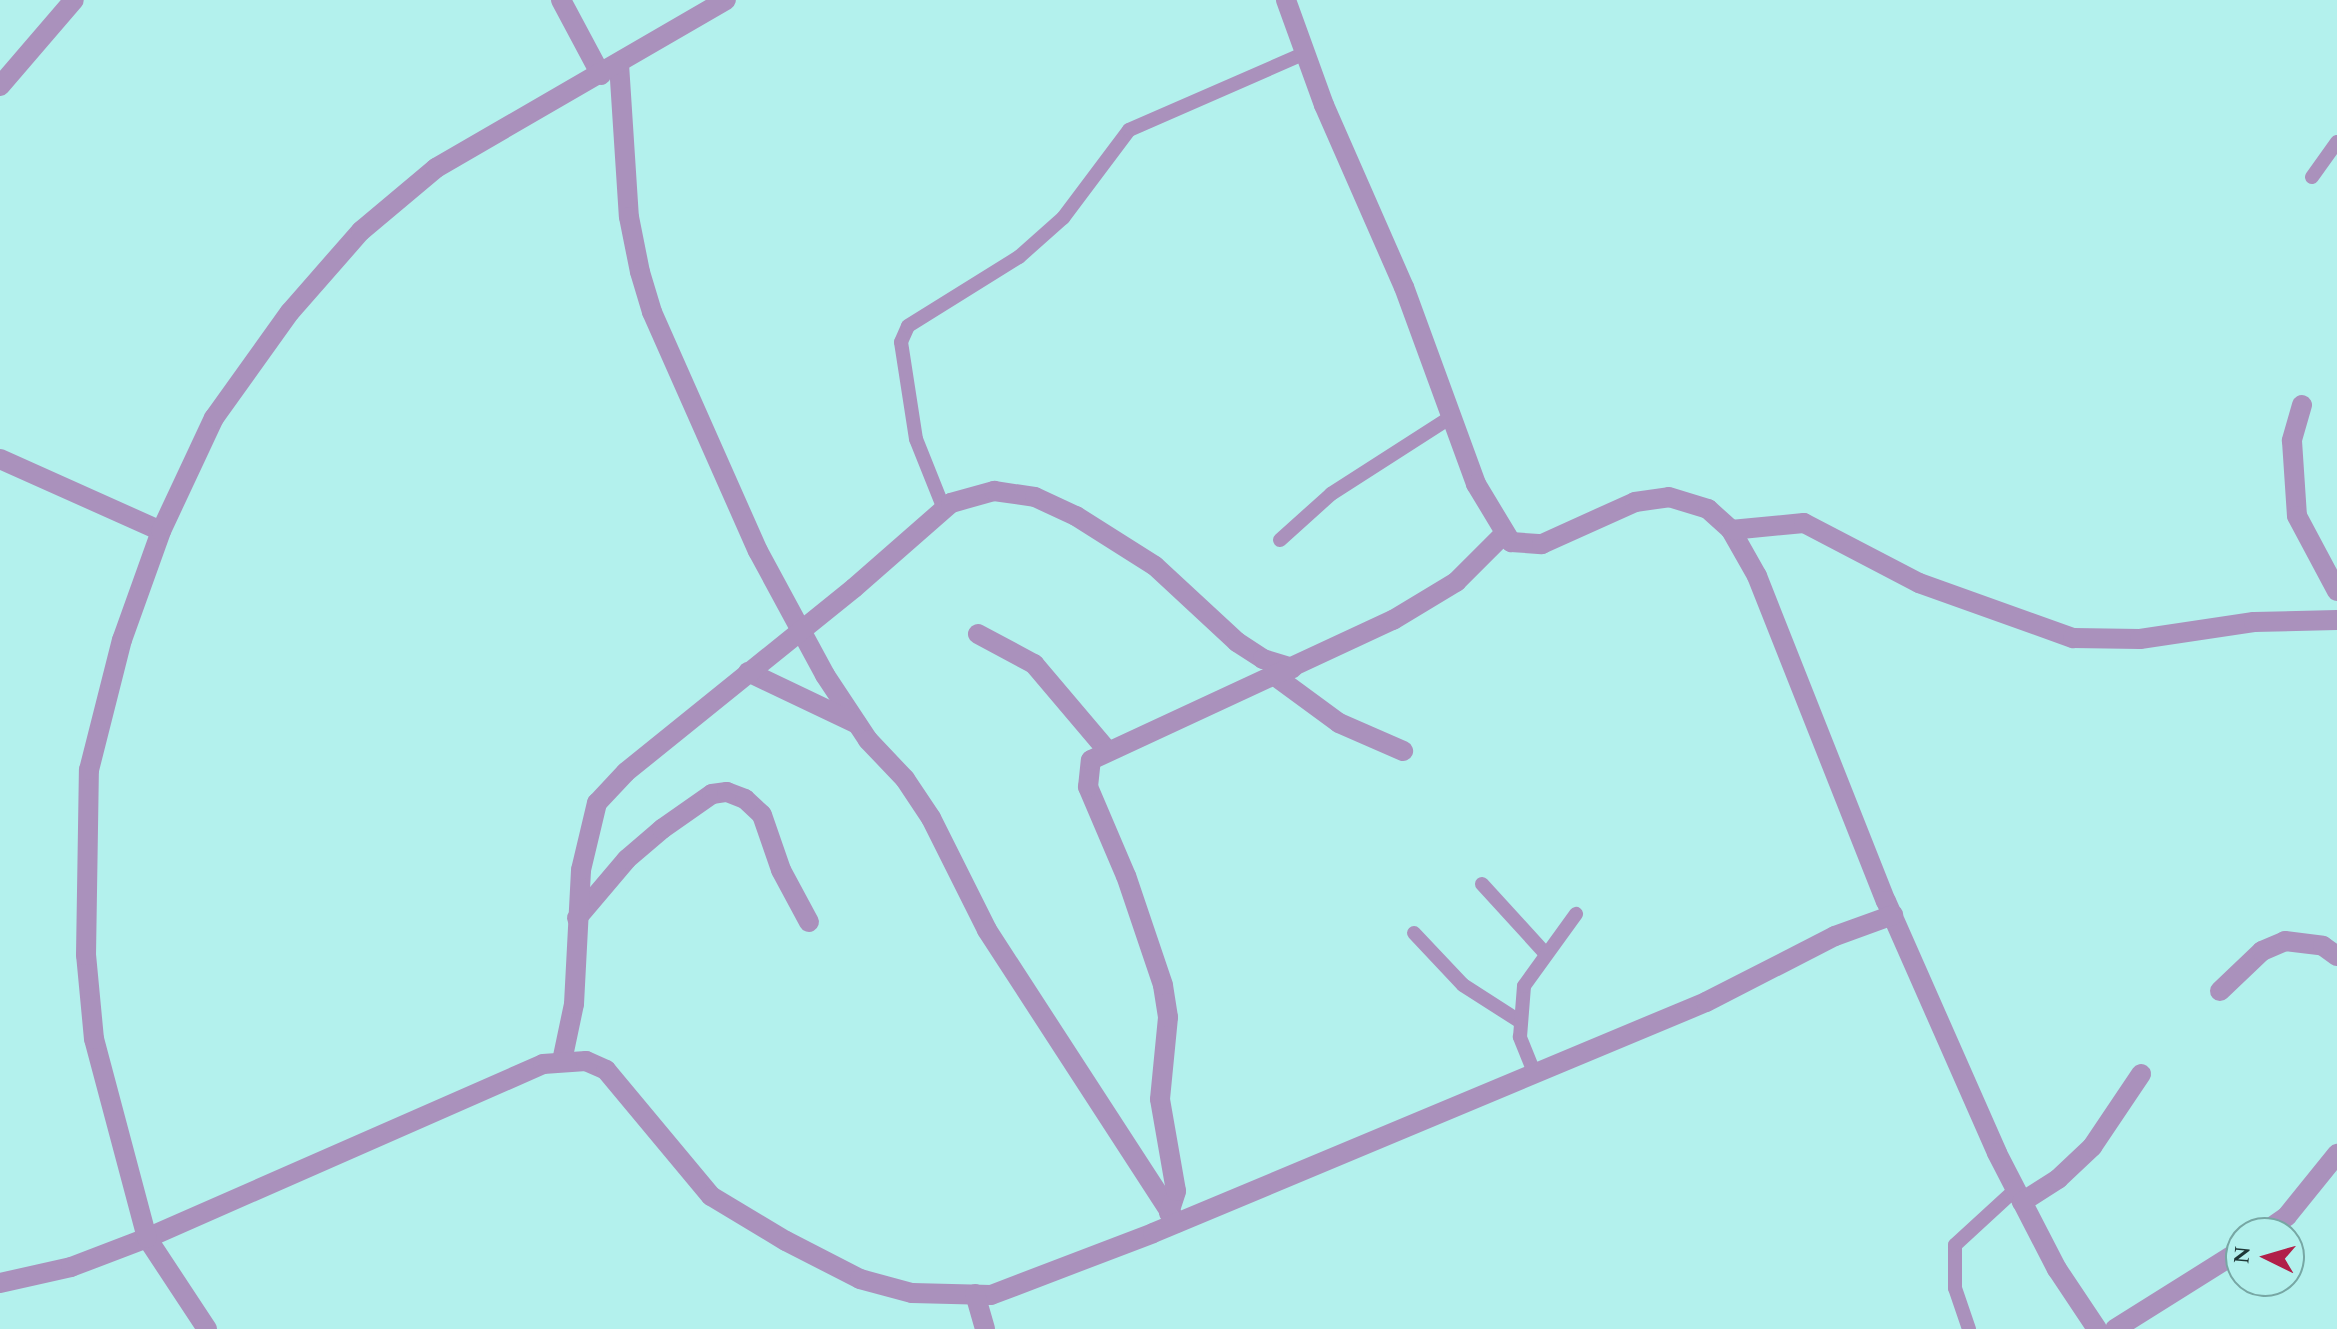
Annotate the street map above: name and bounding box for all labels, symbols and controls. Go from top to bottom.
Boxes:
north arrow [2225,1217,2305,1297]
text: N [2225,1245,2260,1265]

